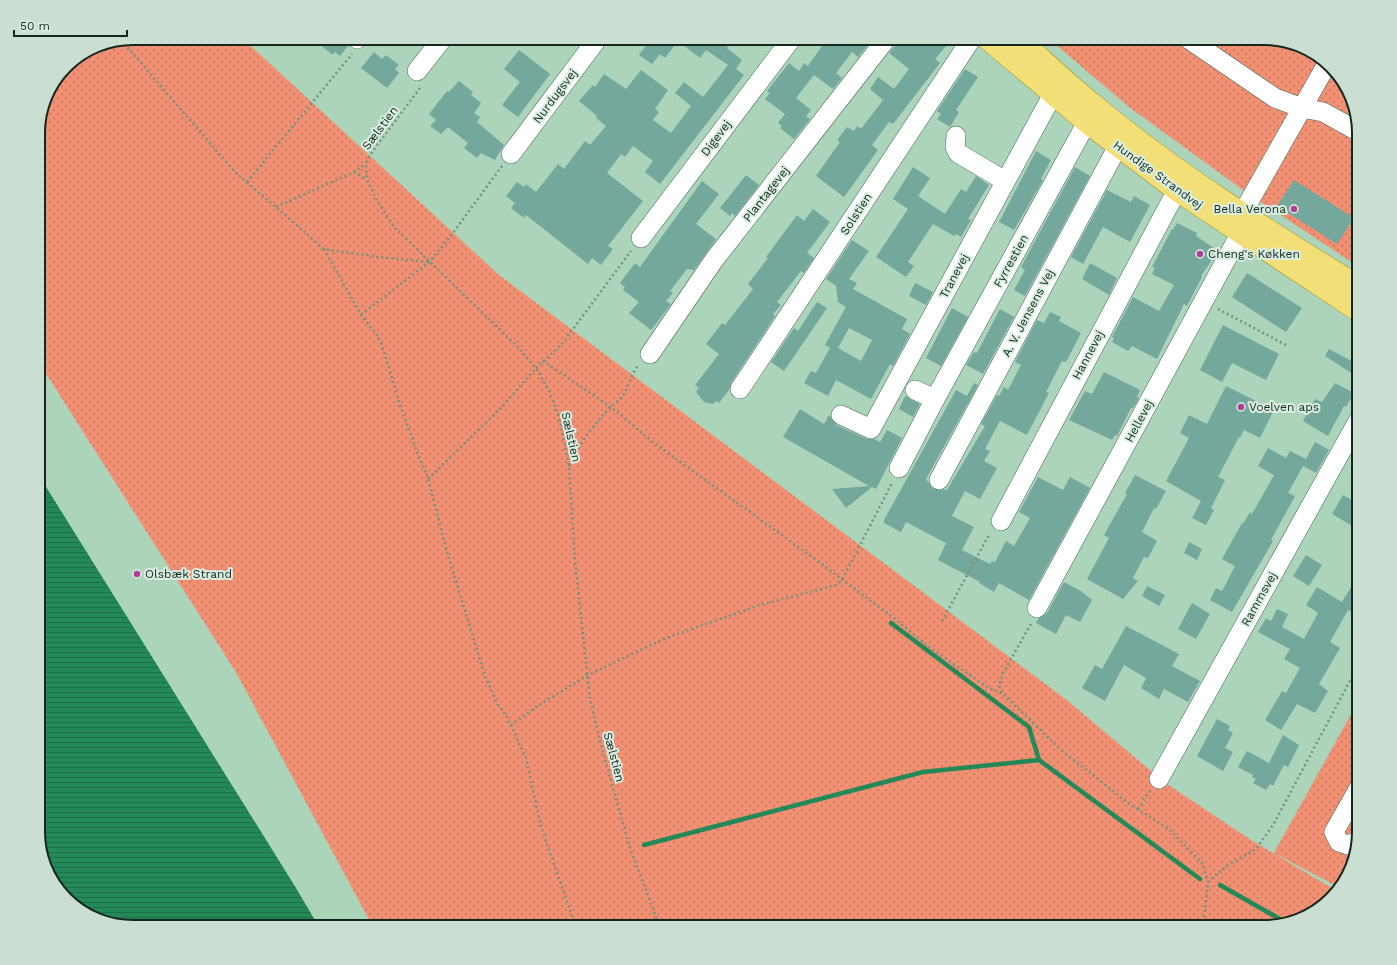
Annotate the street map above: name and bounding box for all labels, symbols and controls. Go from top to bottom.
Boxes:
scale bar [14,12,127,38]
text: 50 m [20,19,50,33]
street label: Nurdugsvej [530,66,580,126]
street label: Sælstien [359,103,401,153]
street label: Digevej [698,117,734,159]
street label: Hundige Strandvej [1111,138,1205,212]
street label: Plantagevej [740,164,792,224]
street label: Solstien [837,190,875,238]
place label: Bella Verona [1213,202,1286,216]
marker: Bella Verona [1289,204,1299,214]
street label: Fyrrestien [991,232,1031,290]
place label: Cheng's Køkken [1208,247,1300,261]
marker: Cheng's Køkken [1195,249,1205,259]
street label: Tranevej [936,251,972,301]
street label: A. V. Jensens Vej [999,267,1057,359]
street label: Hannevej [1069,328,1107,382]
street label: Hellevej [1122,397,1156,445]
place label: Voelven aps [1249,400,1319,414]
marker: Voelven aps [1236,402,1246,412]
street label: Sælstien [558,411,584,463]
place label: Olsbæk Strand [145,567,232,581]
marker: Olsbæk Strand [132,569,142,579]
street label: Rammsvej [1238,569,1280,629]
street label: Sælstien [601,731,627,783]

